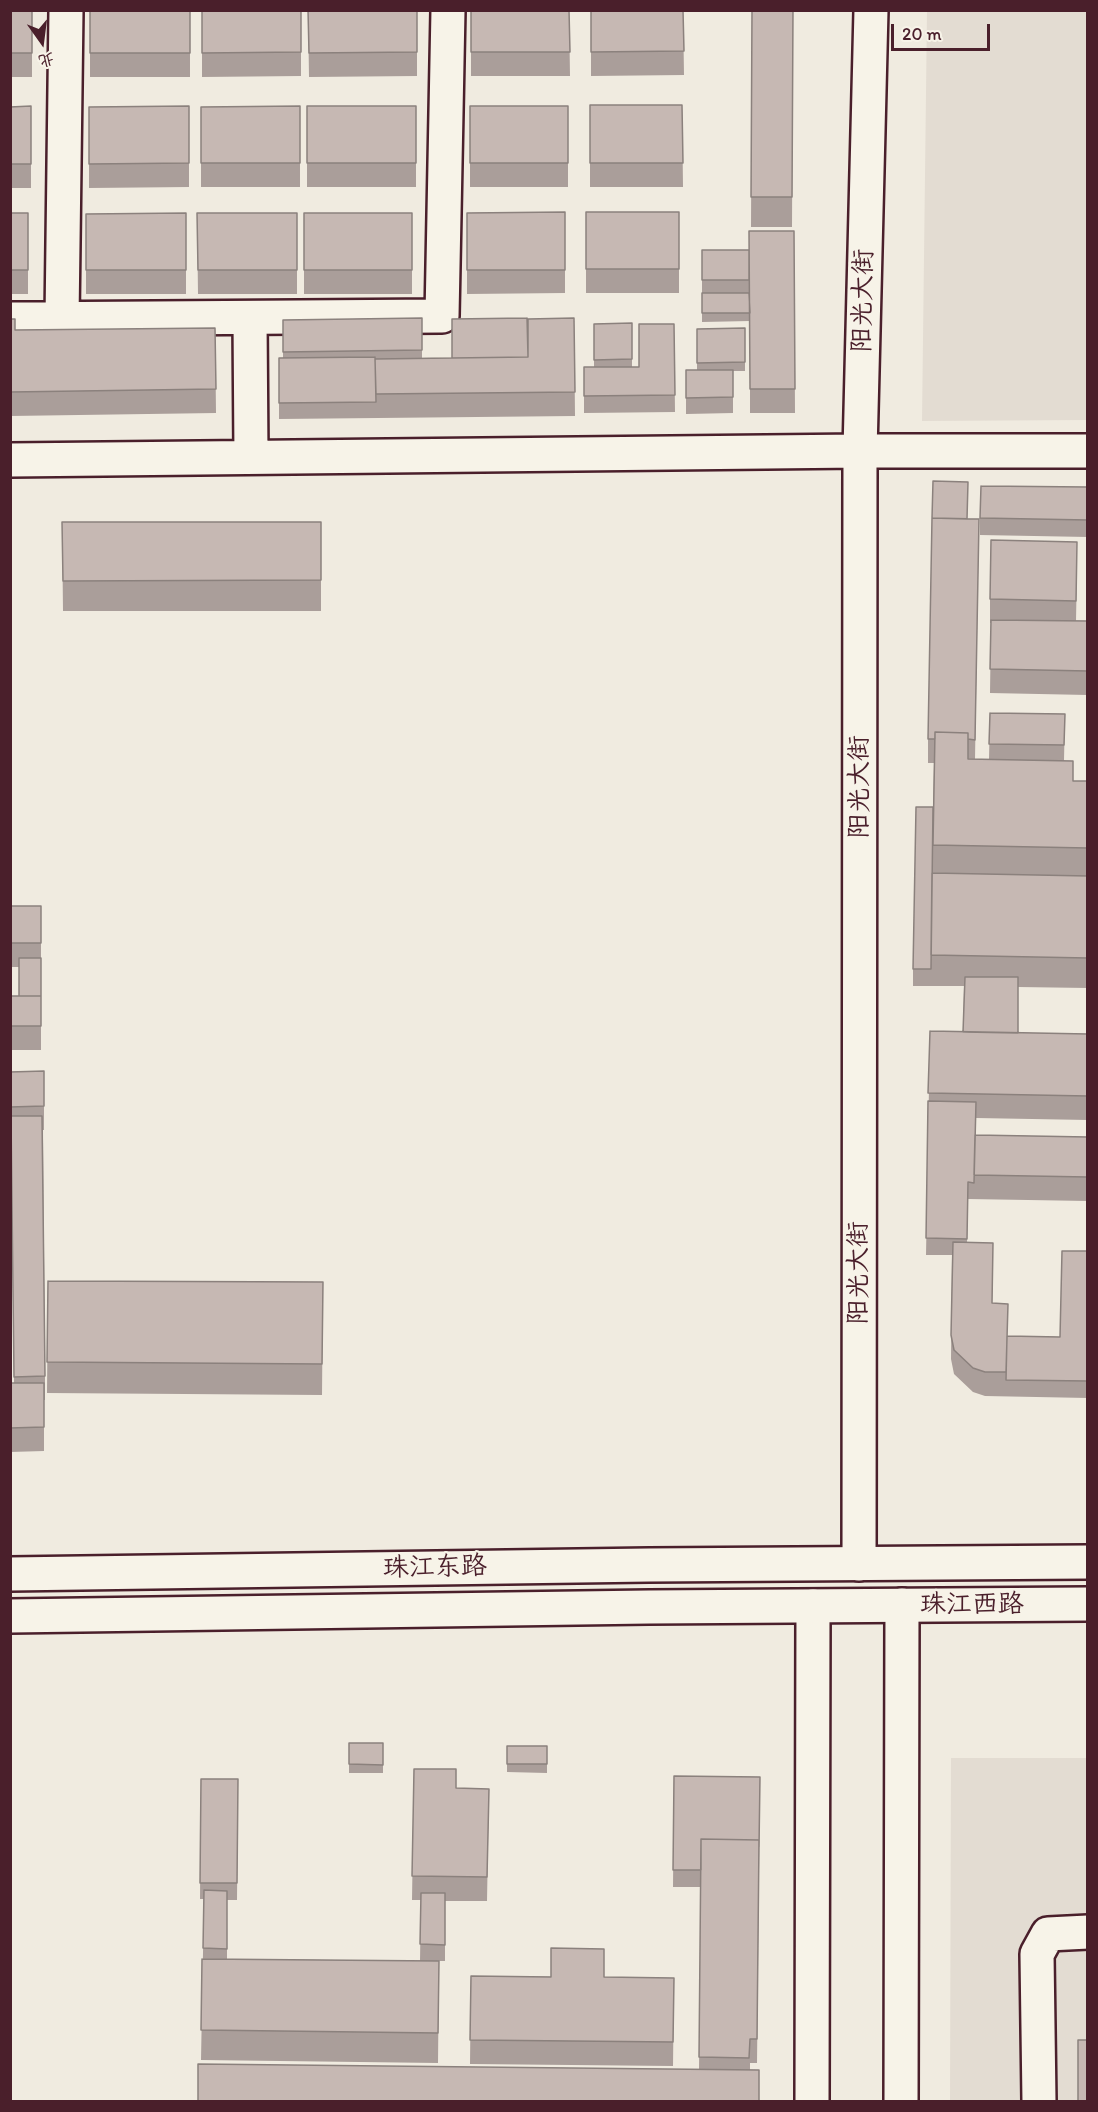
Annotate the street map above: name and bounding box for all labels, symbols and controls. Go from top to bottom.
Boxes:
north arrow [12,12,72,72]
scale bar [894,12,993,50]
text: 20 m [902,23,942,45]
text: 北 [36,49,57,71]
street label: 阳光大街 [847,249,881,353]
street label: 阳光大街 [844,735,876,839]
street label: 阳光大街 [843,1221,875,1325]
street label: 珠江东路 [383,1551,487,1585]
street label: 珠江西路 [920,1589,1024,1621]

